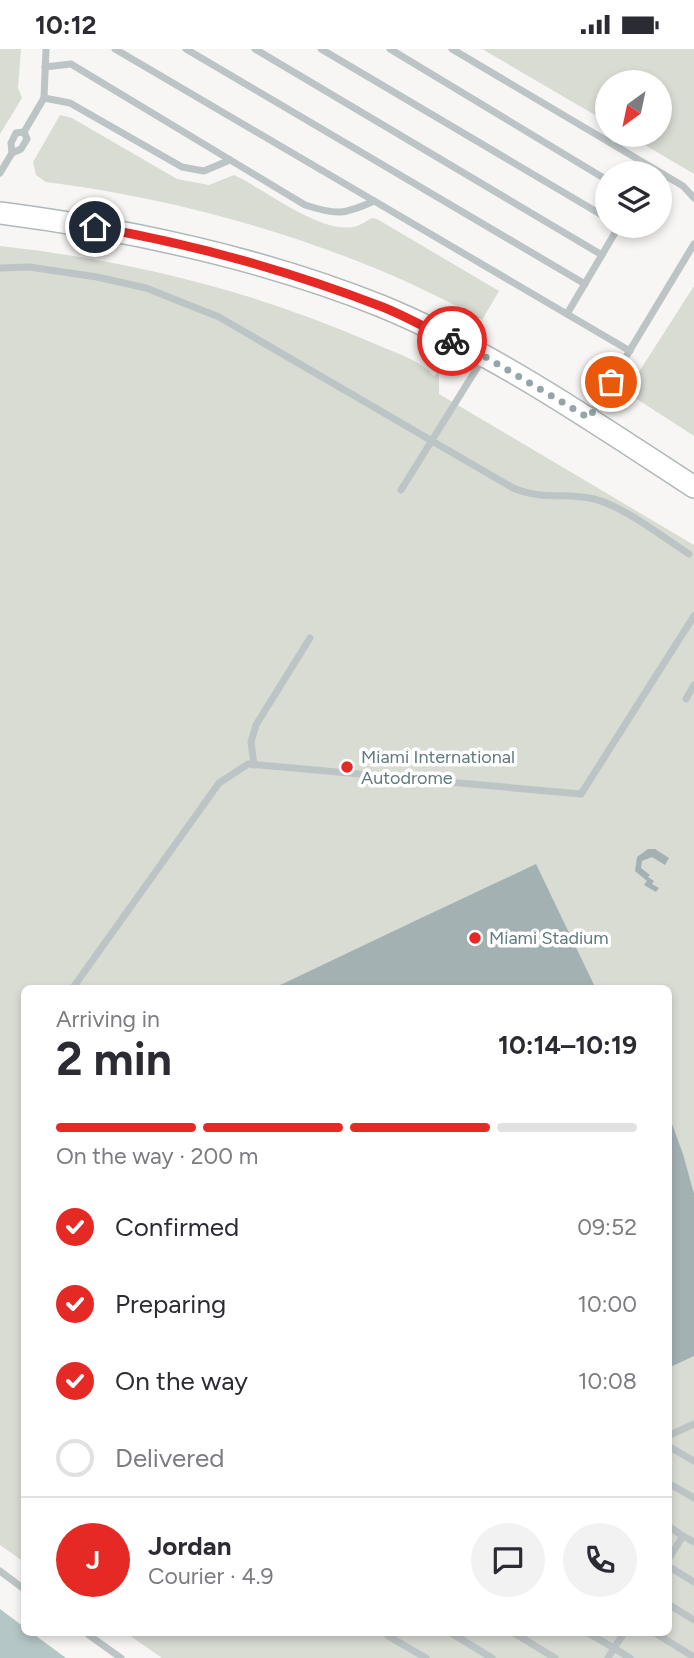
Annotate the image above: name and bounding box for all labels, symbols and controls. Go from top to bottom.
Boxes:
text: 10:12 [35,9,97,41]
north arrow [595,70,672,147]
map controls [595,70,672,238]
button: layers [595,161,672,238]
pin [65,197,125,257]
icon: home [76,208,114,246]
courier [417,306,487,376]
icon: bike [433,322,471,360]
pin [581,352,641,412]
icon: bag [592,363,630,401]
place label: Miami International Autodrome [361,746,515,789]
marker: Miami International Autodrome [339,759,355,775]
place label: Miami Stadium [489,927,609,949]
marker: Miami Stadium [467,930,483,946]
text: Arriving in [56,1005,160,1033]
text: 10:14–10:19 [498,1029,637,1061]
text: 2 min [56,1031,172,1087]
text: On the way · 200 m [56,1142,258,1170]
icon: check [56,1208,94,1246]
text: Confirmed [115,1211,239,1243]
text: 09:52 [577,1213,637,1241]
icon: check [56,1285,94,1323]
text: Preparing [115,1288,226,1320]
text: 10:00 [577,1290,637,1318]
icon: check [56,1362,94,1400]
text: On the way [115,1365,248,1397]
text: 10:08 [578,1367,637,1395]
text: Delivered [115,1442,224,1474]
button: chat [471,1523,545,1597]
button: phone [563,1523,637,1597]
text: Jordan [148,1530,231,1562]
text: J [86,1544,100,1576]
text: Courier · 4.9 [148,1562,274,1590]

